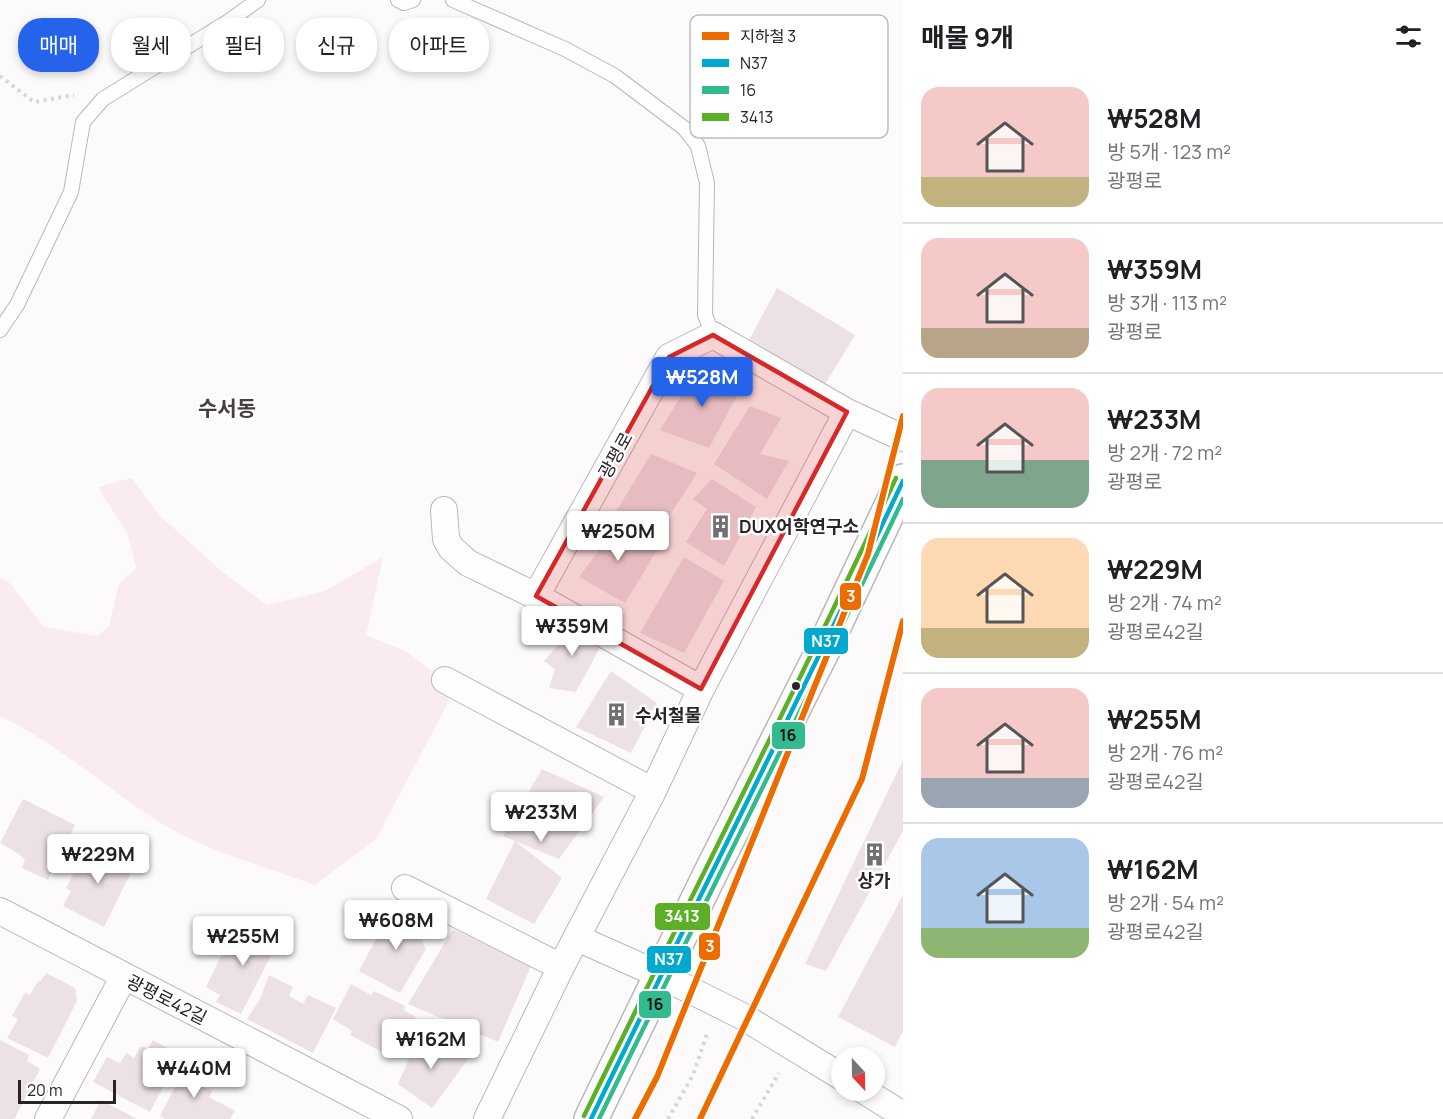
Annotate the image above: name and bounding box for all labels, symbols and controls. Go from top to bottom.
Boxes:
legend [690,15,888,138]
chip: 매매 [18,18,99,72]
chip: 월세 [111,18,191,72]
chip: 필터 [203,18,284,72]
chip: 신규 [296,18,377,72]
chip: 아파트 [389,18,489,72]
text: 매물 9개 [921,19,1014,55]
icon: filters [1392,20,1425,53]
text: 지하철 3 [740,25,796,47]
text: N37 [740,52,768,74]
text: 16 [740,79,756,101]
text: ₩528M [1107,100,1202,136]
text: 3413 [740,106,773,128]
icon: home [969,111,1041,183]
text: 방 5개 · 123 m² [1107,138,1231,165]
text: 광평로 [1107,167,1162,194]
text: ₩359M [1107,251,1202,287]
icon: home [969,262,1041,334]
text: 방 3개 · 113 m² [1107,289,1227,316]
text: 광평로 [1107,318,1162,345]
pin: ₩528M [660,357,744,408]
text: ₩528M [666,363,738,390]
district label: 수서동 [198,394,256,422]
text: ₩233M [1107,401,1201,437]
icon: home [969,412,1041,484]
street label: 광평로 [592,427,638,483]
text: 방 2개 · 72 m² [1107,439,1222,466]
text: 광평로 [1107,468,1162,495]
pin: ₩250M [576,511,660,562]
building icon: DUX어학연구소 [708,513,734,539]
place label: DUX어학연구소 [739,514,859,538]
text: ₩250M [581,517,655,544]
text: ₩229M [1107,551,1203,587]
icon: home [969,562,1041,634]
line badge: 3 [839,582,862,611]
text: 3 [846,585,856,607]
text: 방 2개 · 74 m² [1107,589,1222,616]
pin: ₩359M [530,606,614,657]
text: ₩359M [535,612,609,639]
text: 광평로42길 [1107,618,1204,645]
line badge: N37 [803,627,849,655]
text: N37 [811,630,841,652]
unlabelled marker [790,680,802,692]
text: ₩255M [1107,701,1202,737]
building icon: 수서철물 [604,702,630,728]
place label: 수서철물 [635,703,701,727]
icon: home [969,712,1041,784]
line badge: 16 [771,721,806,750]
text: 16 [780,724,797,746]
text: 방 2개 · 76 m² [1107,739,1223,766]
text: 광평로42길 [1107,768,1204,795]
pin: ₩233M [499,792,583,843]
text: ₩233M [505,798,577,825]
pin: ₩229M [56,834,140,885]
text: ₩229M [61,840,135,867]
building icon: 상가 [861,841,887,867]
text: ₩162M [1107,851,1199,887]
icon: home [969,862,1041,934]
place label: 상가 [857,868,891,892]
text: 방 2개 · 54 m² [1107,889,1224,916]
pin: ₩608M [354,900,438,951]
line badge: 3413 [654,902,711,931]
text: 3413 [664,905,700,927]
text: ₩608M [358,906,434,933]
pin: ₩255M [201,916,285,967]
text: 광평로42길 [1107,918,1204,945]
text: ₩255M [207,922,279,949]
line badge: 3 [698,932,721,961]
text: 3 [705,935,715,957]
line badge: N37 [646,945,692,974]
text: N37 [654,948,684,970]
street label: 광평로42길 [123,969,211,1029]
line badge: 16 [638,990,672,1019]
text: 16 [647,993,664,1015]
pin: ₩162M [389,1019,473,1070]
text: ₩162M [396,1025,466,1052]
north arrow [831,1047,885,1101]
map controls [831,1047,885,1101]
pin: ₩440M [152,1048,236,1099]
text: ₩440M [157,1054,231,1081]
scale bar [18,1077,116,1104]
text: 20 m [27,1079,63,1101]

